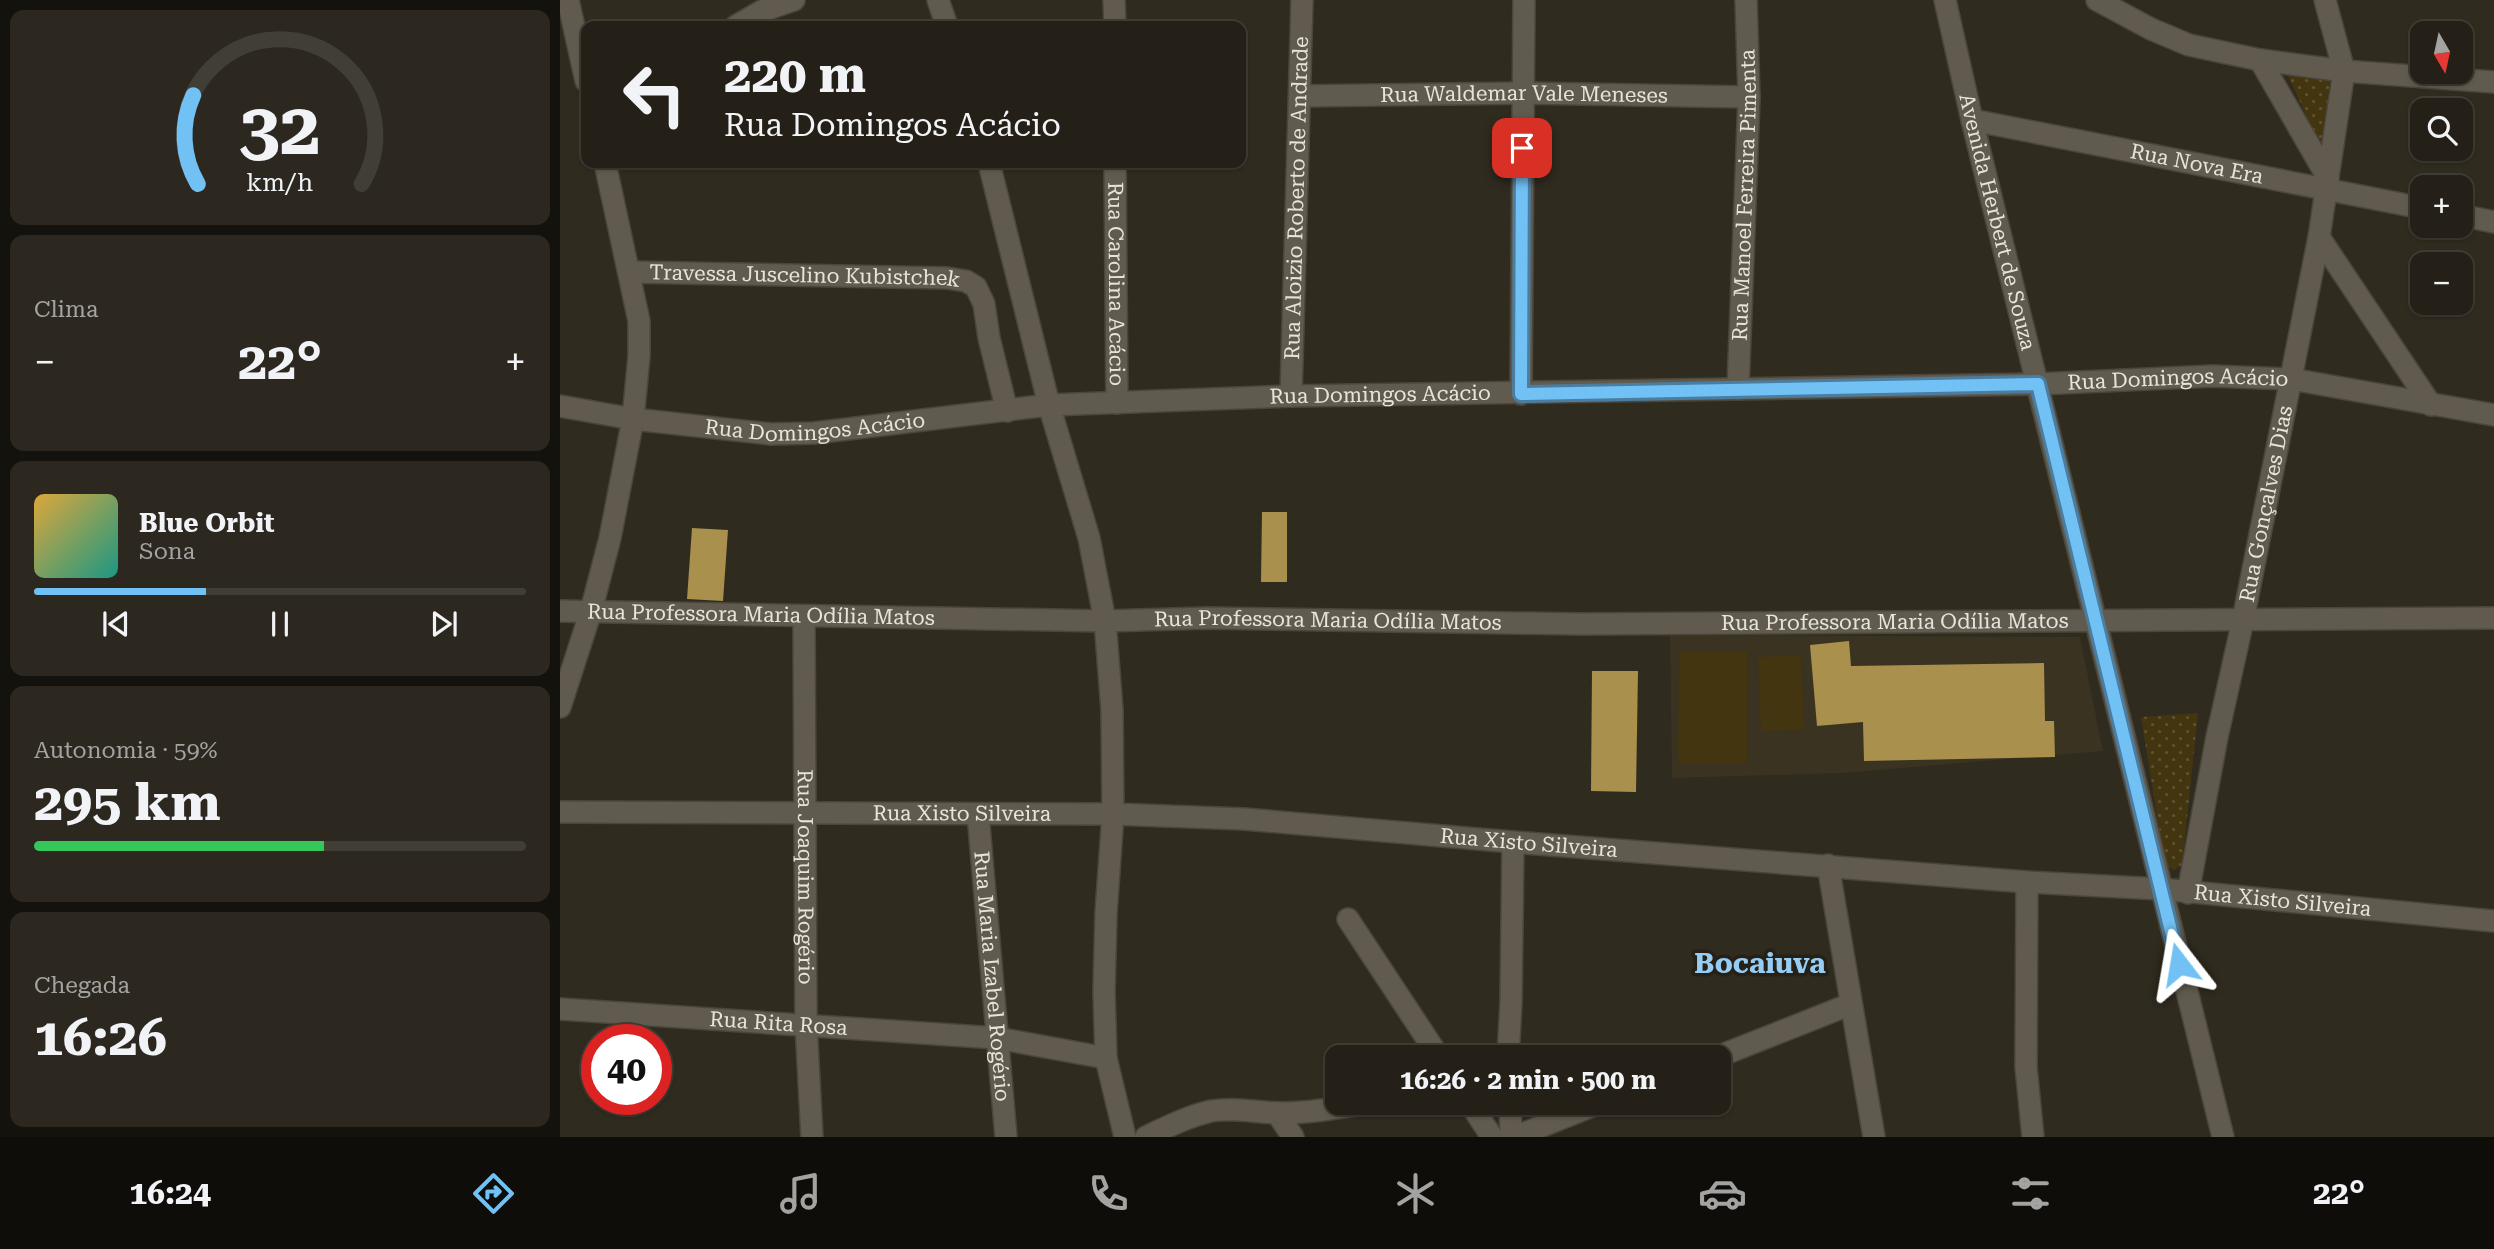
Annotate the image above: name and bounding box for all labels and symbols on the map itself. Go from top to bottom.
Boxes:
north arrow [2410,21,2473,84]
street label: Rua Aloizio Roberto de Andrade [1280,36,1313,360]
street label: Rua Manoel Ferreira Pimenta [1728,48,1761,342]
street label: Rua Waldemar Vale Meneses [1380,81,1668,108]
street label: Avenida Herbert de Souza [1954,91,2041,353]
pin [1492,118,1552,178]
street label: Rua Nova Era [2128,139,2266,189]
street label: Rua Carolina Acácio [1103,182,1129,386]
street label: Travessa Juscelino Kubistchek [649,260,962,292]
street label: Rua Domingos Acácio [2067,364,2289,395]
street label: Rua Domingos Acácio [1269,381,1491,409]
street label: Rua Gonçalves Dias [2235,403,2297,604]
street label: Rua Domingos Acácio [703,408,926,446]
street label: Rua Professora Maria Odília Matos [587,599,935,630]
street label: Rua Professora Maria Odília Matos [1154,606,1502,635]
street label: Rua Professora Maria Odília Matos [1721,609,2069,635]
street label: Rua Joaquim Rogério [793,769,818,985]
street label: Rua Xisto Silveira [873,801,1052,826]
street label: Rua Xisto Silveira [1439,824,1619,862]
street label: Rua Maria Izabel Rogério [969,850,1015,1103]
street label: Rua Xisto Silveira [2193,880,2373,921]
position arrow [2142,927,2216,1001]
district label: Bocaiuva [1694,947,1826,980]
street label: Rua Rita Rosa [709,1007,849,1040]
speed limit sign: 40 [581,1024,672,1115]

